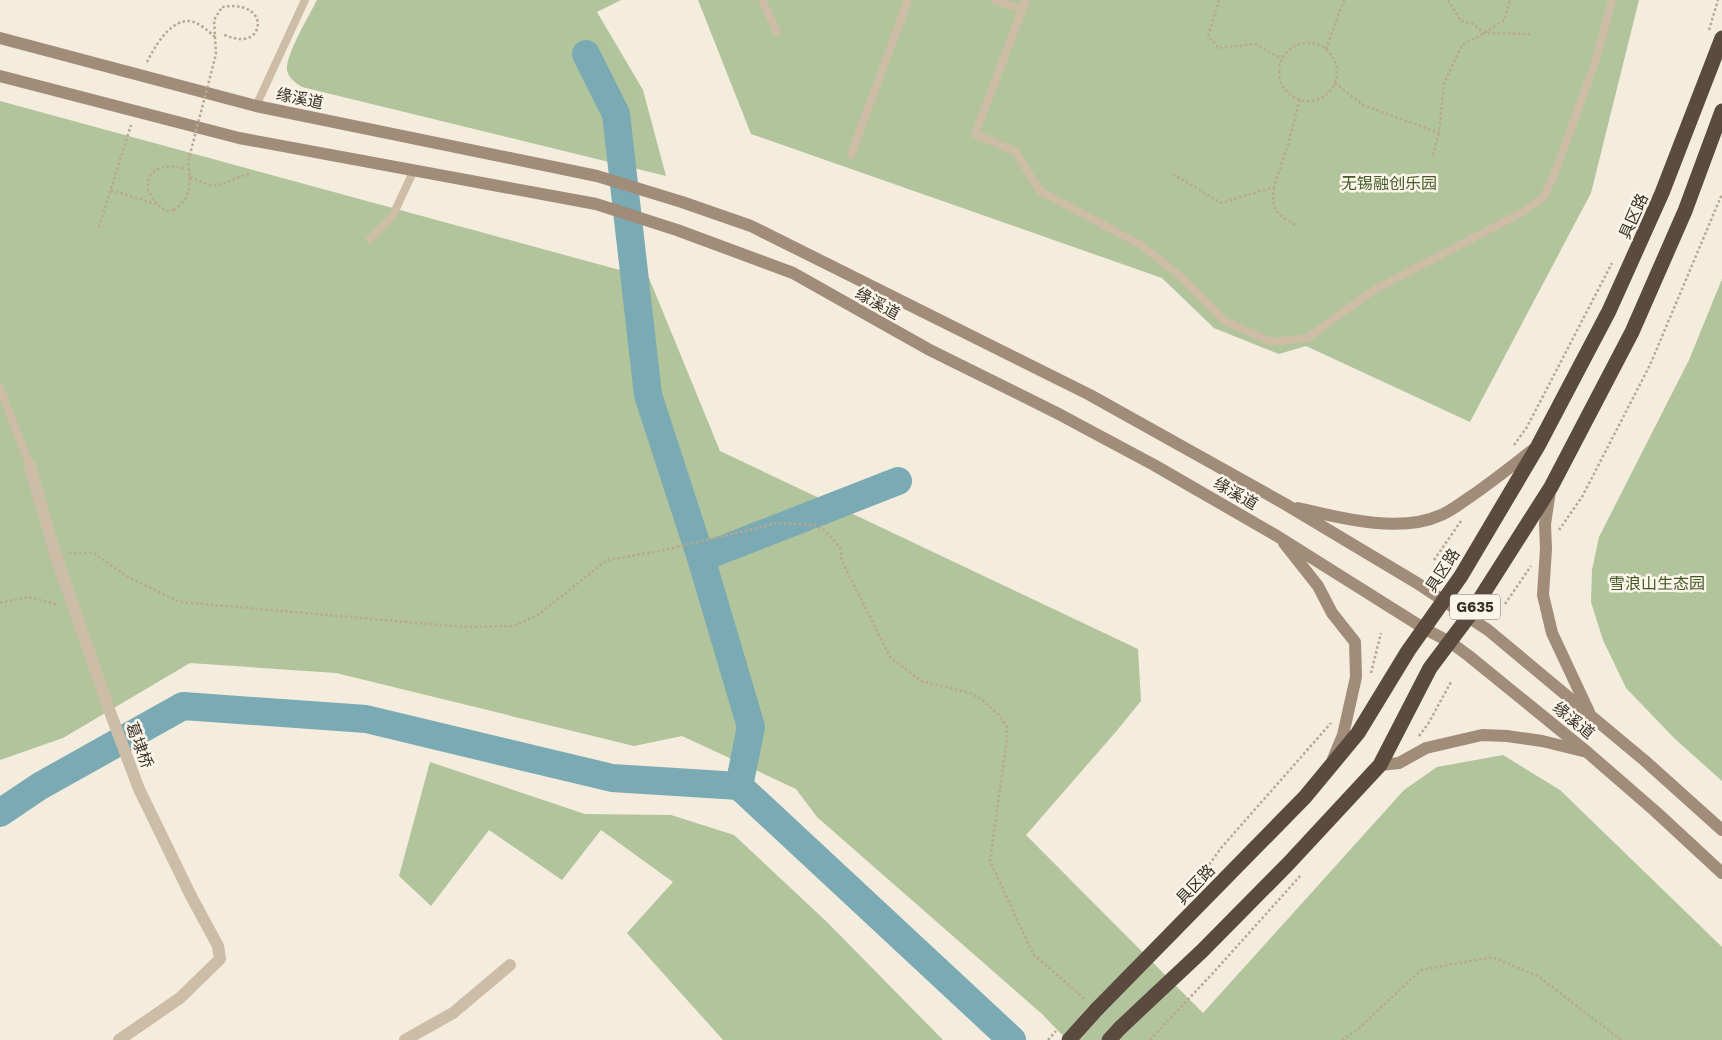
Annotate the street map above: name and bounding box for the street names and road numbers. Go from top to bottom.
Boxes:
street label: 缘溪道 [274,84,325,113]
street label: 具区路 [1615,190,1652,242]
street label: 缘溪道 [852,283,903,323]
street label: 缘溪道 [1210,473,1261,514]
street label: 具区路 [1421,545,1463,596]
road number: G635 [1450,594,1500,620]
street label: 缘溪道 [1549,698,1598,743]
street label: 葛埭桥 [122,719,157,771]
street label: 具区路 [1172,860,1219,908]

